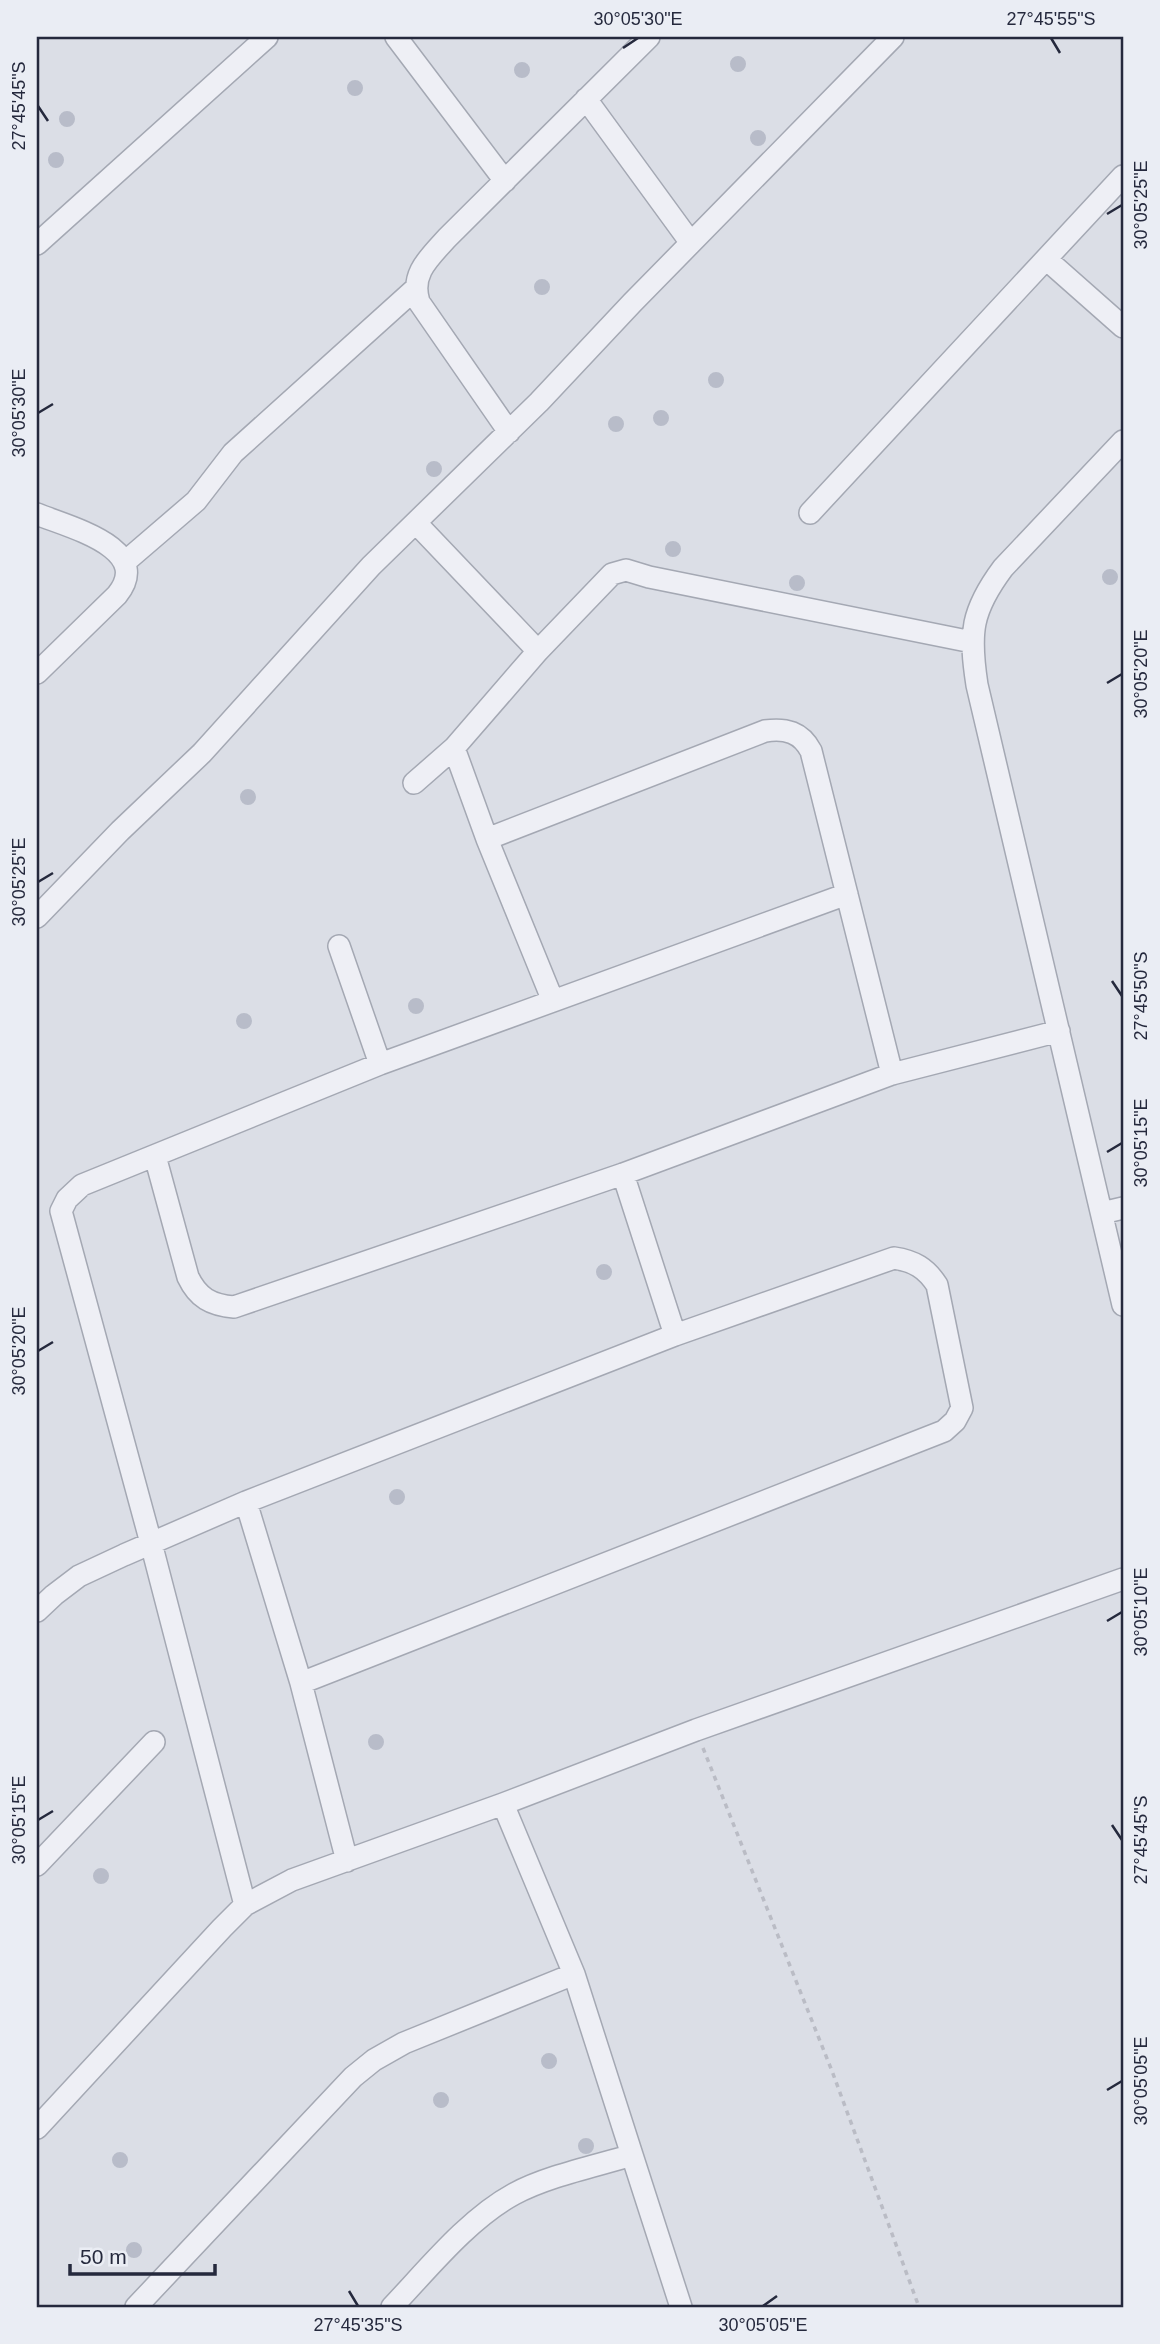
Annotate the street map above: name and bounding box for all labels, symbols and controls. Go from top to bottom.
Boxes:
text: 30°05'30"E [593,9,683,29]
text: 27°45'55"S [1006,9,1096,29]
text: 27°45'45"S [9,61,29,151]
text: 30°05'25"E [1131,160,1151,250]
text: 30°05'30"E [9,368,29,458]
text: 30°05'20"E [1131,629,1151,719]
text: 30°05'25"E [9,837,29,927]
text: 27°45'50"S [1131,951,1151,1041]
text: 30°05'15"E [1131,1098,1151,1188]
text: 30°05'20"E [9,1306,29,1396]
text: 30°05'10"E [1131,1567,1151,1657]
text: 30°05'15"E [9,1775,29,1865]
text: 27°45'45"S [1131,1795,1151,1885]
text: 30°05'05"E [1131,2036,1151,2126]
scale bar [70,2232,215,2276]
text: 50 m [80,2245,127,2268]
text: 27°45'35"S [313,2315,403,2335]
text: 30°05'05"E [718,2315,808,2335]

